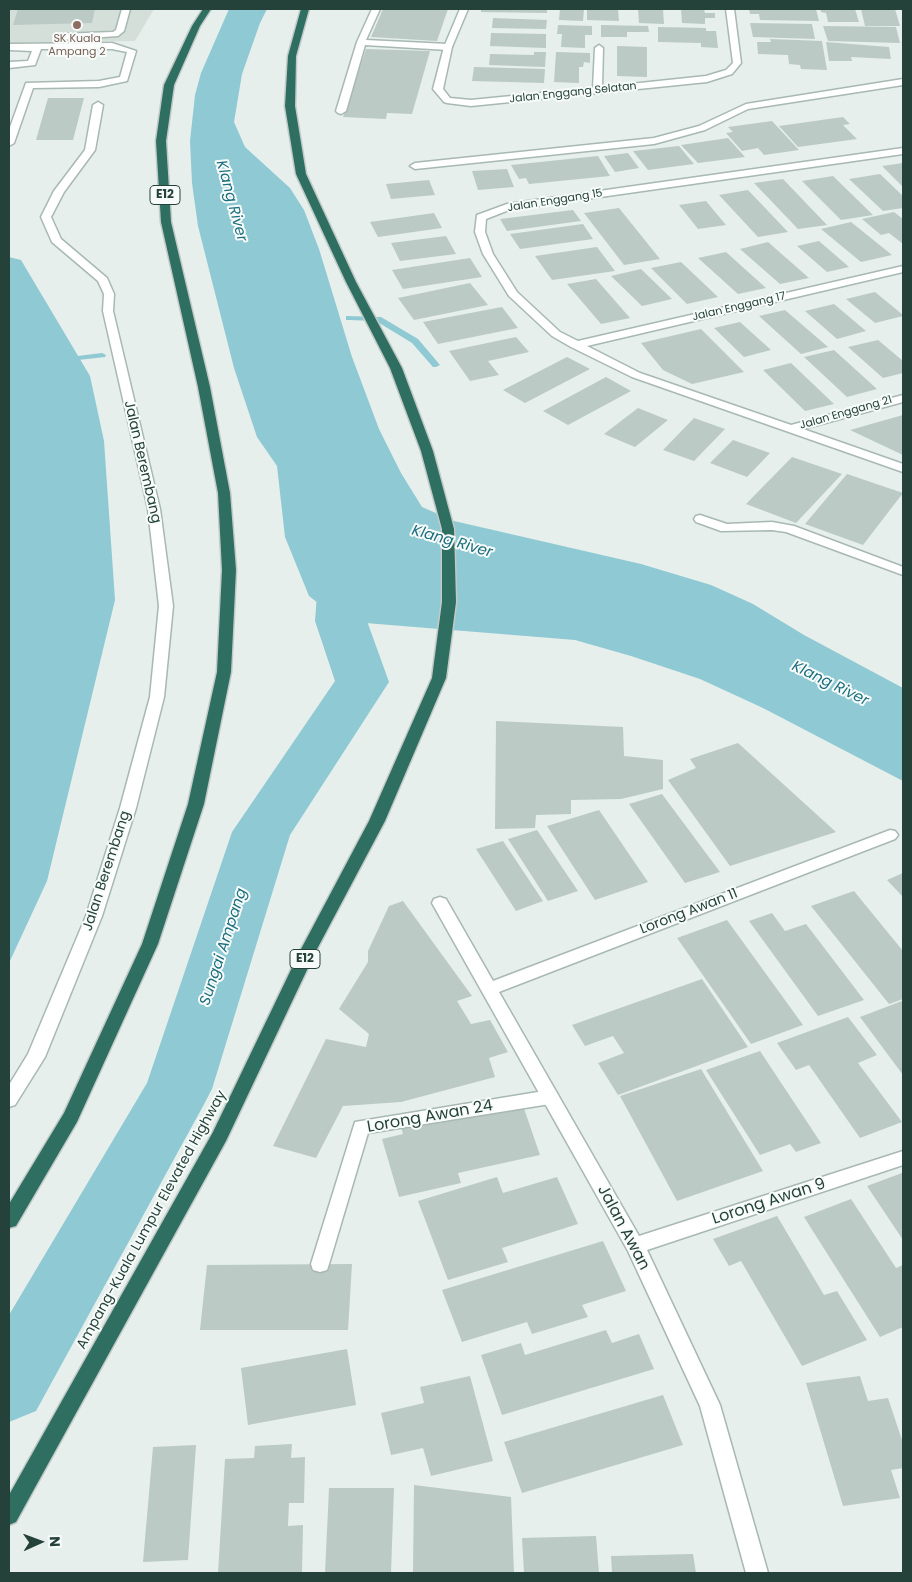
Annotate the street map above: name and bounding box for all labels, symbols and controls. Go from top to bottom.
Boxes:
marker: SK Kuala Ampang 2 [71,19,83,31]
place label: SK Kuala Ampang 2 [48,32,106,58]
street label: Jalan Enggang Selatan [509,80,637,106]
water label: Klang River [212,159,250,243]
road number: E12 [150,186,180,204]
street label: Jalan Enggang 15 [506,187,604,215]
street label: Jalan Enggang 17 [691,290,787,324]
street label: Jalan Enggang 21 [798,393,894,433]
street label: Jalan Berembang [120,399,164,525]
water label: Klang River [410,522,494,562]
water label: Klang River [789,658,871,710]
street label: Jalan Berembang [80,809,134,933]
water label: Sungai Ampang [197,886,251,1008]
street label: Lorong Awan 11 [638,886,740,938]
road number: E12 [290,950,320,969]
street label: Ampang-Kuala Lumpur Elevated Highway [74,1088,230,1352]
street label: Lorong Awan 24 [366,1097,494,1137]
street label: Lorong Awan 9 [710,1175,828,1229]
street label: Jalan Awan [593,1182,653,1274]
north arrow [15,1517,65,1567]
text: N [45,1536,65,1547]

